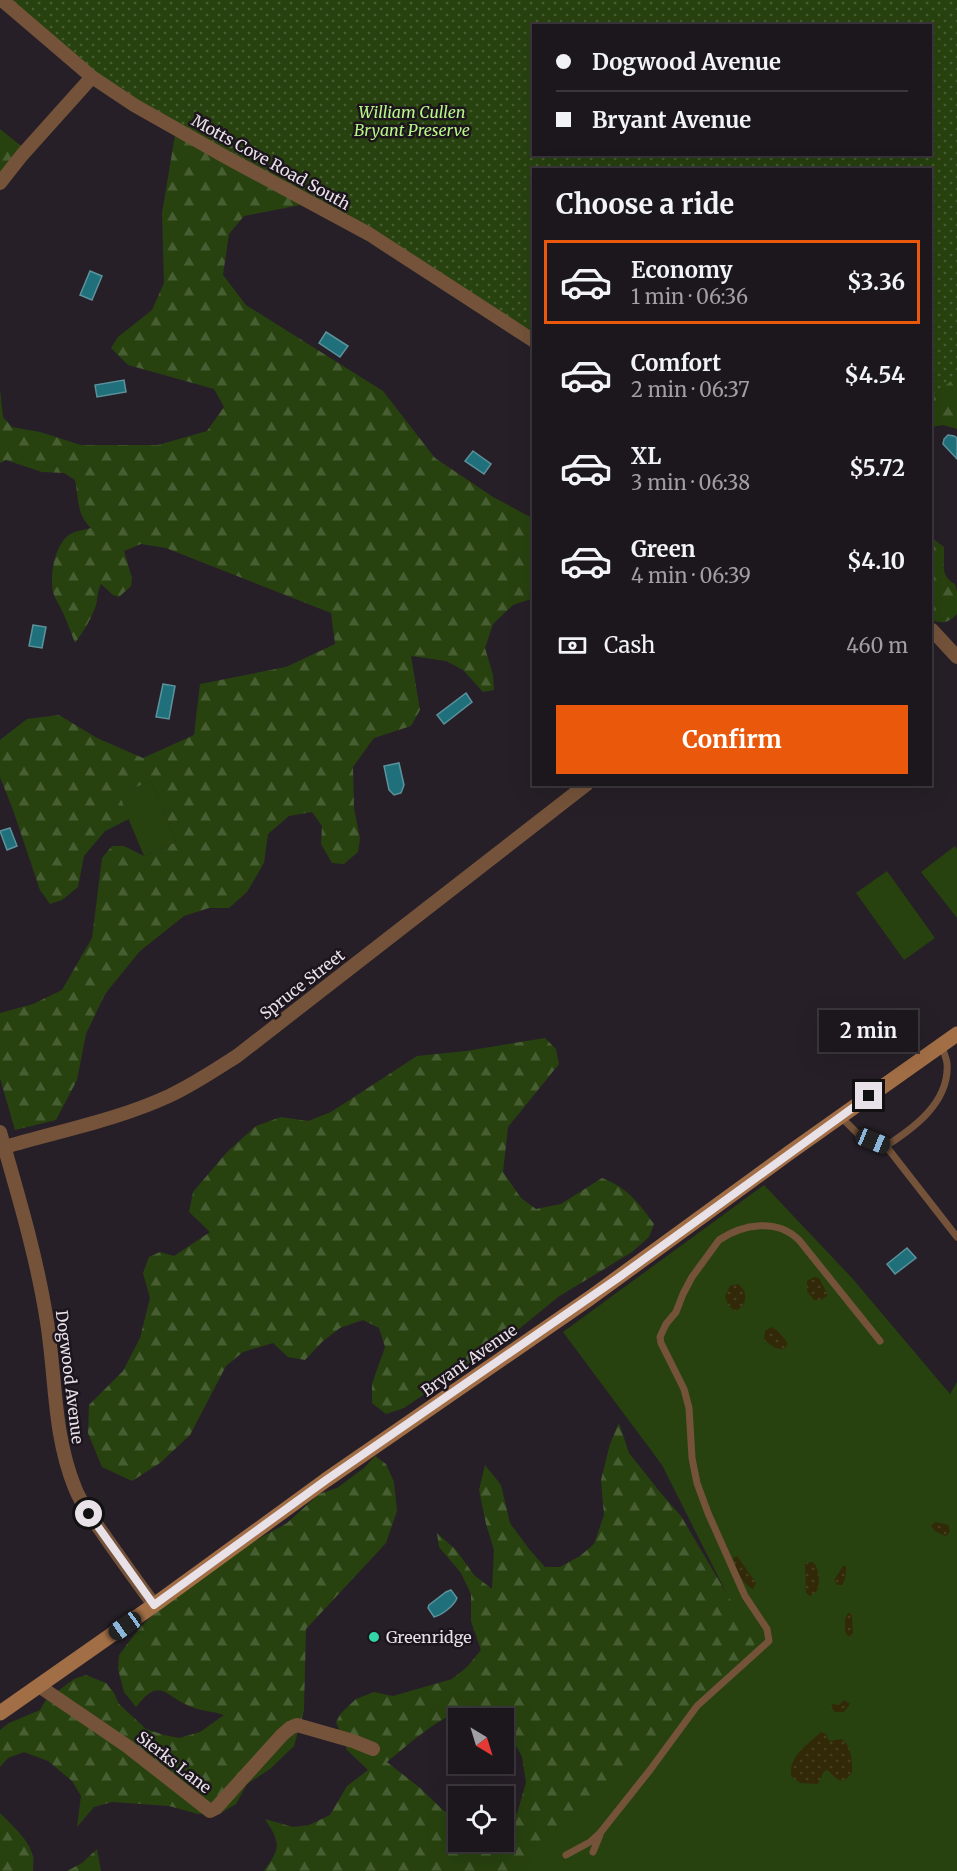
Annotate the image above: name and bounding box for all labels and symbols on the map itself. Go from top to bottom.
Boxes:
park label: William Cullen Bryant Preserve [354,102,470,140]
street label: Motts Cove Road South [188,110,354,214]
street label: Spruce Street [256,944,349,1023]
callout: 2 min [820,1009,918,1051]
route end [855,1082,882,1109]
car [853,1126,893,1156]
street label: Dogwood Avenue [52,1309,88,1445]
street label: Bryant Avenue [417,1320,521,1400]
route start [75,1500,102,1527]
car [105,1608,145,1644]
place label: Greenridge [386,1627,472,1647]
marker: Greenridge [367,1630,381,1644]
north arrow [448,1708,514,1774]
street label: Sierks Lane [133,1727,215,1797]

